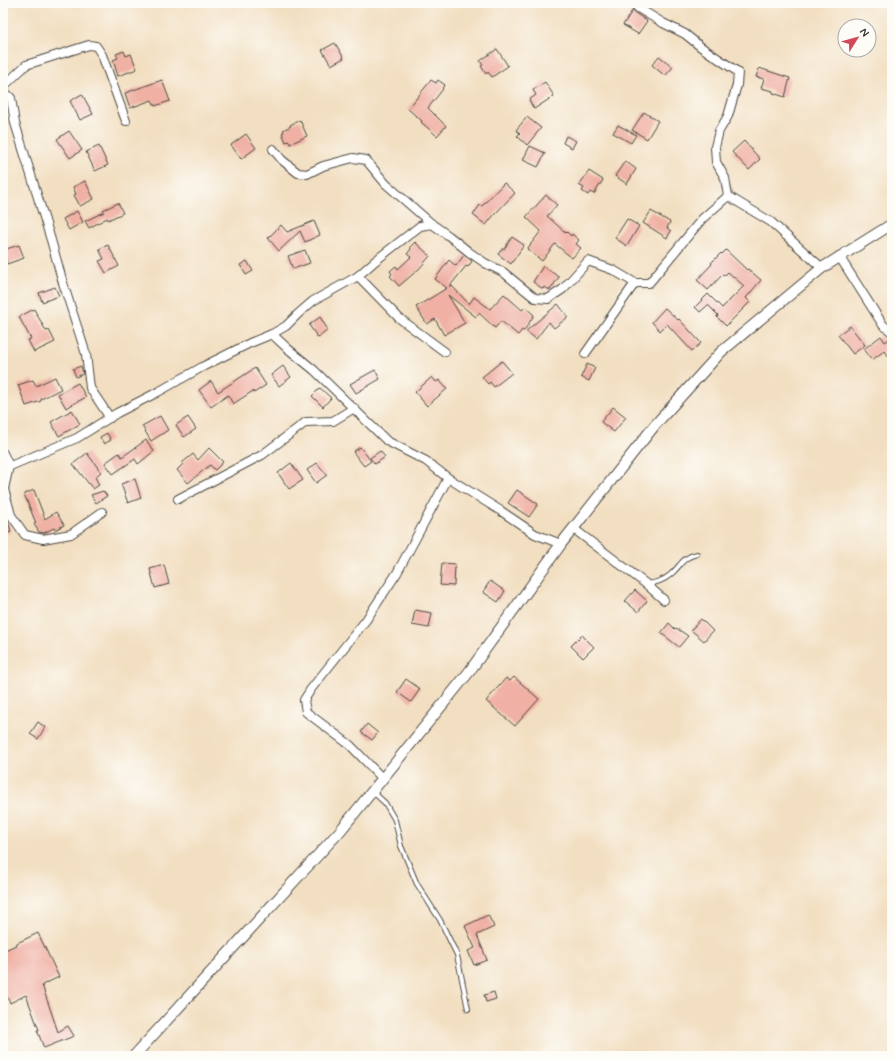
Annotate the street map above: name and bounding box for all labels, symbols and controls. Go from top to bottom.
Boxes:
north arrow [837,18,877,58]
text: N [856,25,872,40]

